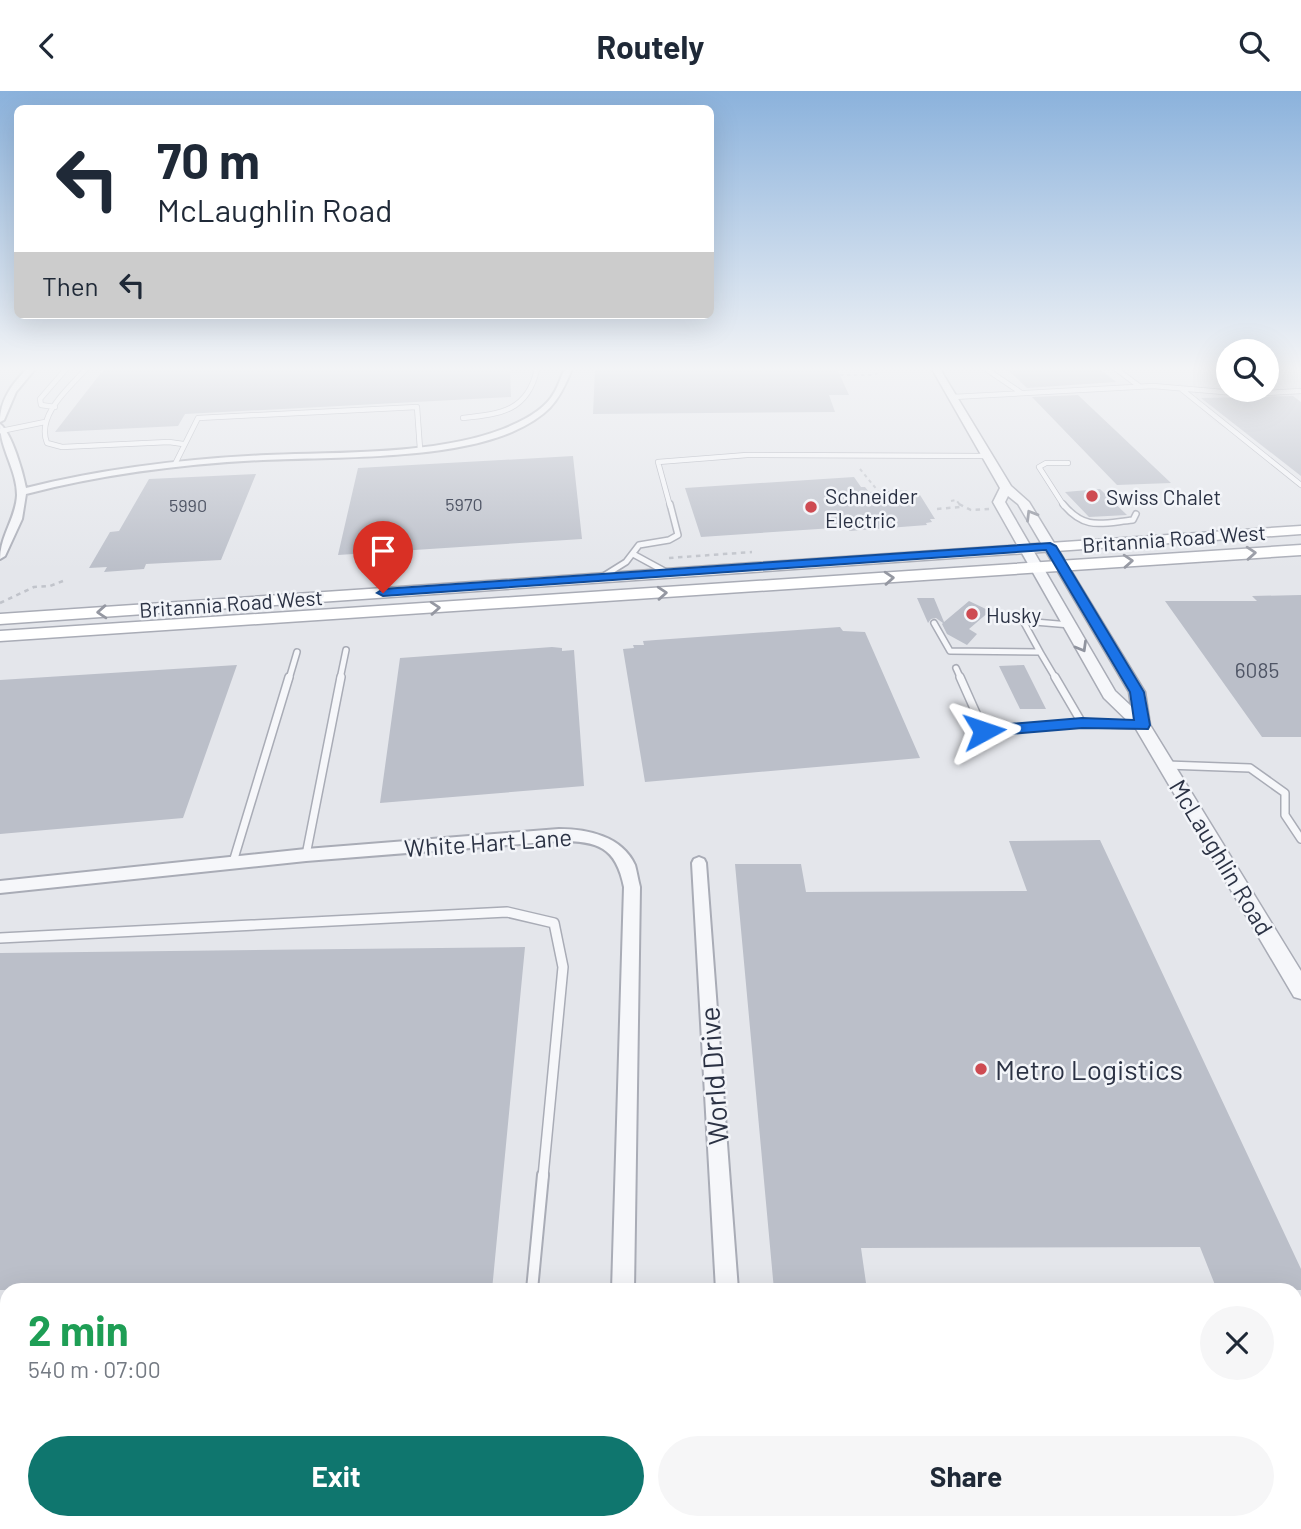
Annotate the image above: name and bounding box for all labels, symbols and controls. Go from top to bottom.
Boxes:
icon: back [28,27,66,65]
text: Routely [596,27,705,65]
icon: search [1235,27,1273,65]
text: 70 m [157,130,260,189]
icon: left [42,133,133,224]
text: McLaughlin Road [157,190,393,228]
icon: left [113,266,151,304]
text: Then [42,270,99,301]
map controls [1216,339,1279,402]
button: search [1216,339,1279,402]
place label: Schneider Electric [825,483,918,532]
place label: Swiss Chalet [1106,484,1221,509]
marker: Swiss Chalet [1084,488,1100,504]
house number: 5970 [445,493,483,515]
house number: 5990 [169,494,207,516]
marker: Schneider Electric [803,499,819,515]
one-way arrow [1026,509,1039,522]
street label: Britannia Road West [1081,519,1267,557]
pin [353,521,413,593]
icon: arrive [364,532,402,570]
one-way arrow [1246,546,1257,561]
one-way arrow [1123,554,1134,569]
one-way arrow [884,570,895,585]
street label: Britannia Road West [138,584,324,622]
one-way arrow [657,586,668,601]
one-way arrow [430,601,441,616]
place label: Husky [986,602,1042,627]
one-way arrow [96,604,107,619]
marker: Husky [964,606,980,622]
one-way arrow [1074,640,1087,653]
house number: 6085 [1235,657,1279,682]
position arrow [947,694,1021,768]
street label: McLaughlin Road [1164,774,1280,940]
street label: White Hart Lane [403,822,573,862]
street label: World Drive [691,1006,735,1146]
place label: Metro Logistics [995,1052,1183,1086]
marker: Metro Logistics [973,1061,989,1077]
text: 2 min [28,1304,129,1354]
button: close [1200,1306,1274,1380]
text: 540 m · 07:00 [28,1355,161,1383]
button: Exit [28,1436,644,1516]
button: Share [658,1436,1274,1516]

